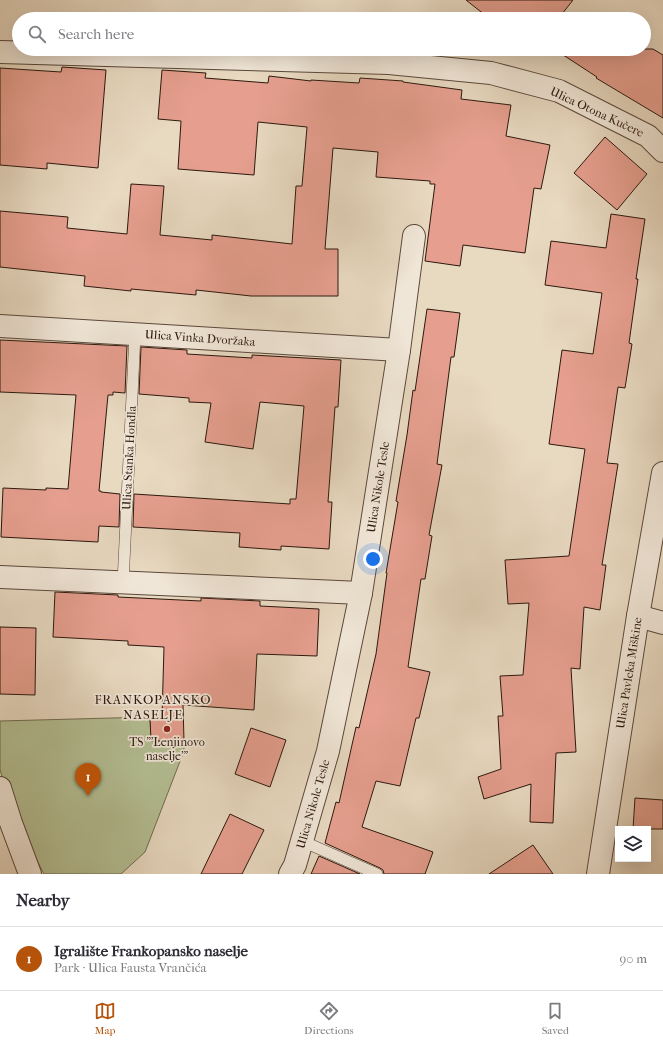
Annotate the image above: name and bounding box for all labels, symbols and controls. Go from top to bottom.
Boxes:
search box [12,12,651,56]
icon: search [26,23,48,45]
text: Search here [58,25,134,43]
street label: Ulica Otona Kučere [548,84,646,140]
street label: Ulica Vinka Dvoržaka [144,327,256,349]
street label: Ulica Stanka Hondla [119,405,139,511]
street label: Ulica Nikole Tesle [364,440,392,534]
your location [363,549,383,569]
street label: Ulica Pavleka Miškine [613,616,645,730]
district label: FRANKOPANSKO NASELJE [94,692,212,722]
marker: TS "'Lenjinovo naselje'" [162,724,172,734]
place label: TS "'Lenjinovo naselje'" [129,735,205,763]
street label: Ulica Nikole Tesle [294,758,332,850]
pin: 1 [75,763,101,796]
map controls [615,826,651,862]
button: layers [615,826,651,862]
text: Nearby [16,890,70,910]
text: Igralište Frankopansko naselje [54,942,248,960]
text: 1 [27,951,31,966]
text: 90 m [619,951,647,966]
text: Park · Ulica Fausta Vrančića [54,960,207,975]
tab: Map [94,1000,116,1037]
tab: Directions [304,1000,354,1037]
tab: Saved [542,1000,569,1037]

